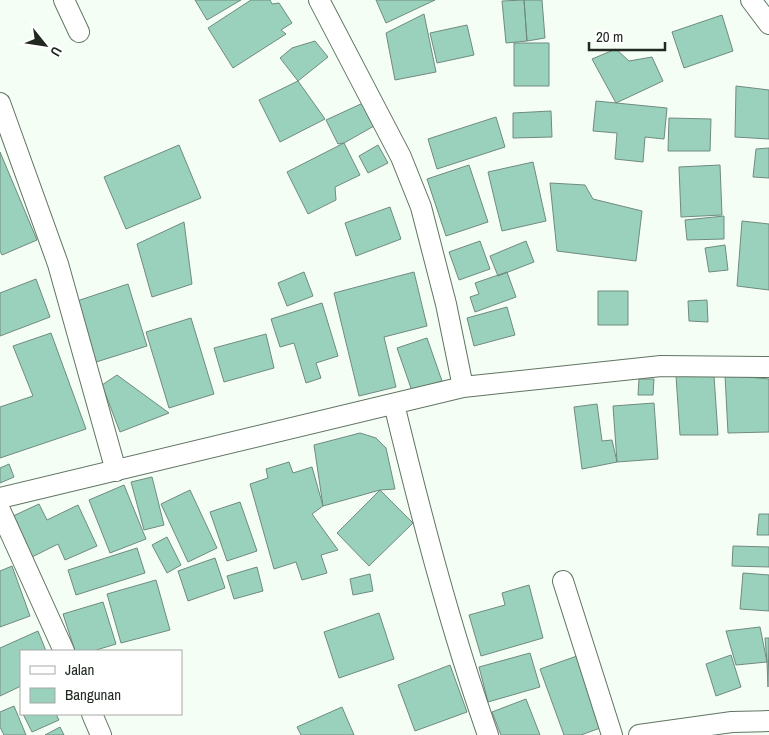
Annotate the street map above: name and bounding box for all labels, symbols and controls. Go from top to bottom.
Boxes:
north arrow [20,20,70,70]
scale bar [589,20,665,52]
text: 20 m [596,26,623,47]
text: U [46,43,66,60]
legend [20,650,182,715]
text: Jalan [65,659,94,680]
text: Bangunan [65,684,121,705]

